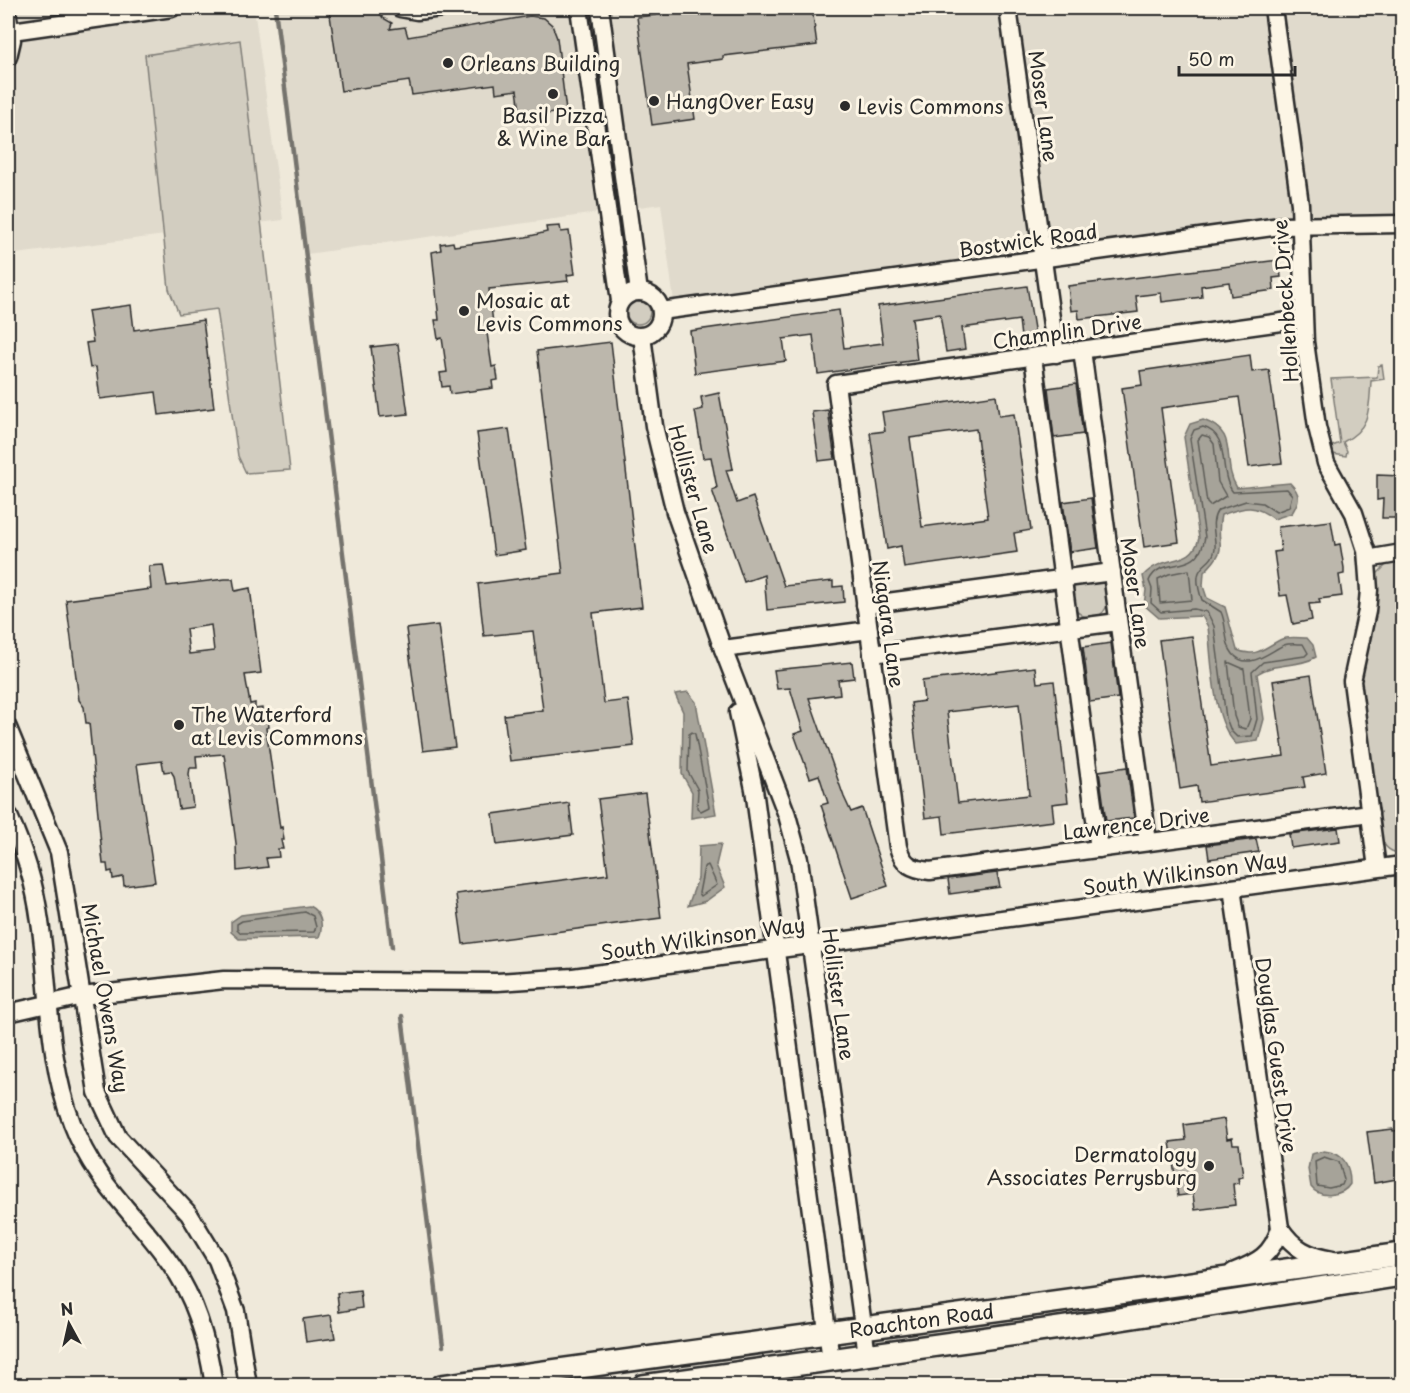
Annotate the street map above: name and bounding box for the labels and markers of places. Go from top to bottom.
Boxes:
place label: Orleans Building [460,48,620,78]
marker: Orleans Building [441,56,455,70]
place label: HangOver Easy [666,86,815,116]
marker: Basil Pizza & Wine Bar [546,87,560,101]
place label: Levis Commons [857,91,1004,121]
marker: HangOver Easy [647,94,661,108]
marker: Levis Commons [838,99,852,113]
place label: Basil Pizza & Wine Bar [497,100,609,153]
place label: Mosaic at Levis Commons [476,285,623,338]
marker: Mosaic at Levis Commons [457,304,471,318]
place label: The Waterford at Levis Commons [191,699,363,752]
marker: The Waterford at Levis Commons [172,718,186,732]
place label: Dermatology Associates Perrysburg [987,1139,1197,1192]
marker: Dermatology Associates Perrysburg [1202,1159,1216,1173]

